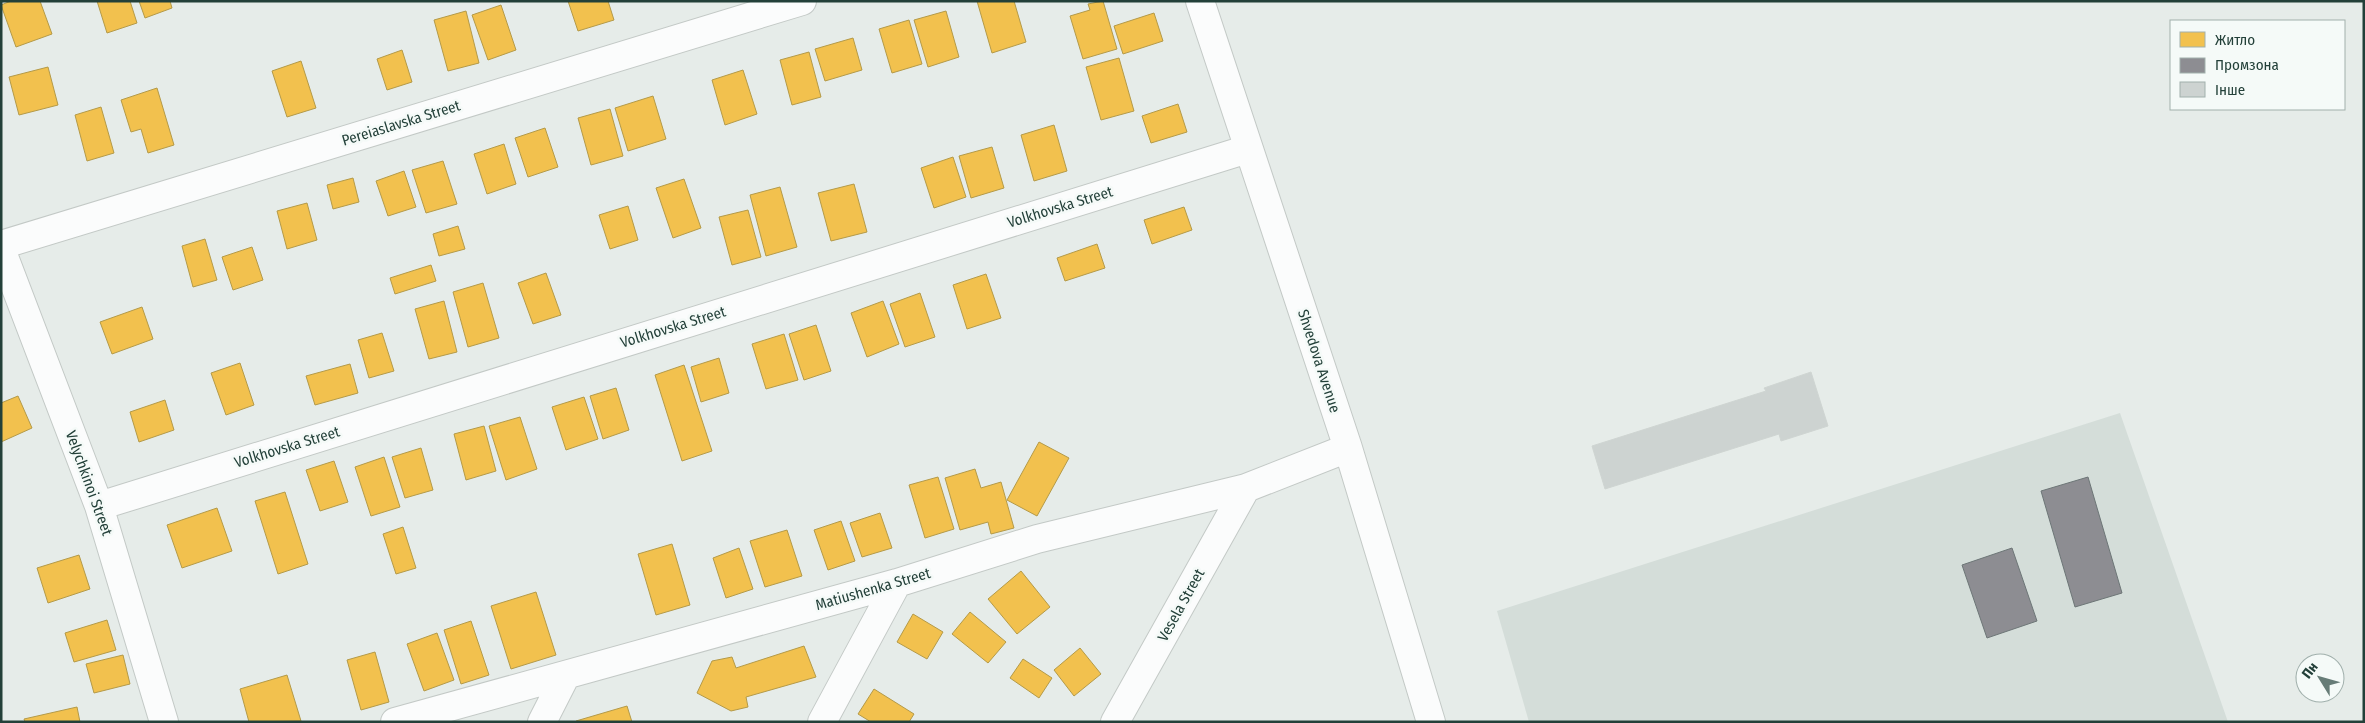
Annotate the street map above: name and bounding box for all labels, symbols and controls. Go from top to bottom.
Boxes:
legend [2170,20,2345,110]
text: Житло [2215,31,2255,49]
text: Промзона [2215,56,2279,74]
text: Інше [2215,81,2245,99]
street label: Pereiaslavska Street [340,96,463,150]
street label: Volkhovska Street [1005,182,1115,232]
street label: Volkhovska Street [618,302,728,352]
street label: Shvedova Avenue [1294,307,1344,415]
street label: Volkhovska Street [232,422,342,472]
street label: Velychkinoi Street [62,428,116,538]
street label: Matiushenka Street [813,564,933,614]
street label: Vesela Street [1154,566,1208,644]
north arrow [2295,653,2345,703]
text: Пн [2298,659,2322,682]

